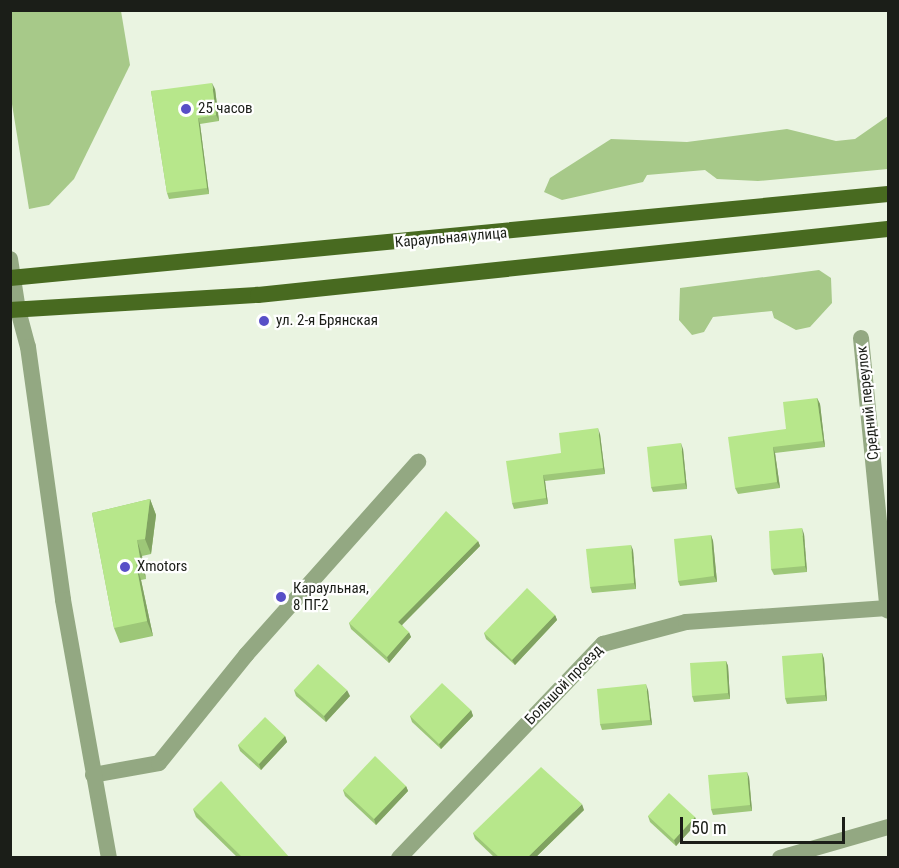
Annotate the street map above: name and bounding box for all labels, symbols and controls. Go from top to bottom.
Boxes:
place label: 25 часов [198,100,253,118]
marker: 25 часов [179,102,193,116]
street label: Караульная улица [394,224,508,252]
place label: ул. 2-я Брянская [276,312,378,330]
marker: ул. 2-я Брянская [257,314,271,328]
street label: Средний переулок [853,345,883,461]
place label: Xmotors [137,558,187,576]
marker: Xmotors [118,560,132,574]
place label: Караульная, 8 ПГ-2 [293,579,369,614]
marker: Караульная, 8 ПГ-2 [274,590,288,604]
street label: Большой проезд [521,641,607,729]
scale bar [683,805,848,843]
text: 50 m [691,817,726,838]

